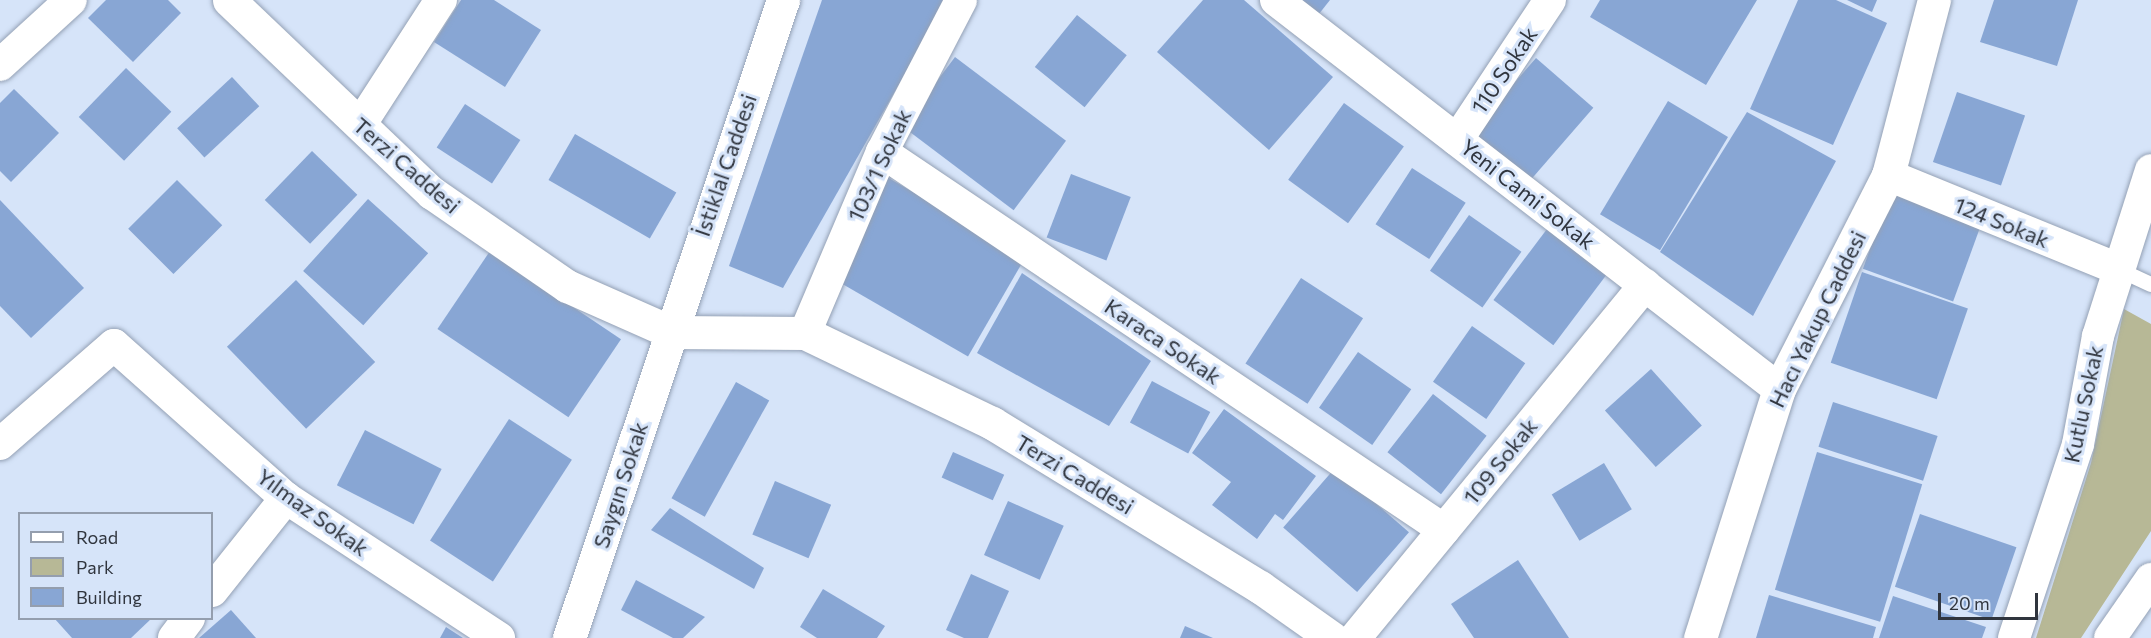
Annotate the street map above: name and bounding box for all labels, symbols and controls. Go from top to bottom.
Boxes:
street label: 110 Sokak [1465,22,1543,118]
street label: İstiklal Caddesi [688,90,762,240]
street label: 103/1 Sokak [842,105,916,225]
street label: Terzi Caddesi [348,111,466,219]
street label: Yeni Cami Sokak [1455,133,1601,255]
street label: 124 Sokak [1951,191,2053,253]
street label: Hacı Yakup Caddesi [1763,226,1871,412]
street label: Karaca Sokak [1100,292,1226,390]
street label: Kutlu Sokak [2058,343,2108,465]
street label: 109 Sokak [1457,413,1543,509]
street label: Saygın Sokak [587,419,653,551]
street label: Terzi Caddesi [1011,428,1139,520]
street label: Yılmaz Sokak [252,463,374,561]
legend [18,512,213,620]
text: Road [76,526,118,548]
text: Park [76,556,114,578]
scale bar [1941,581,2042,619]
text: Building [76,586,142,608]
text: 20 m [1949,592,1990,614]

